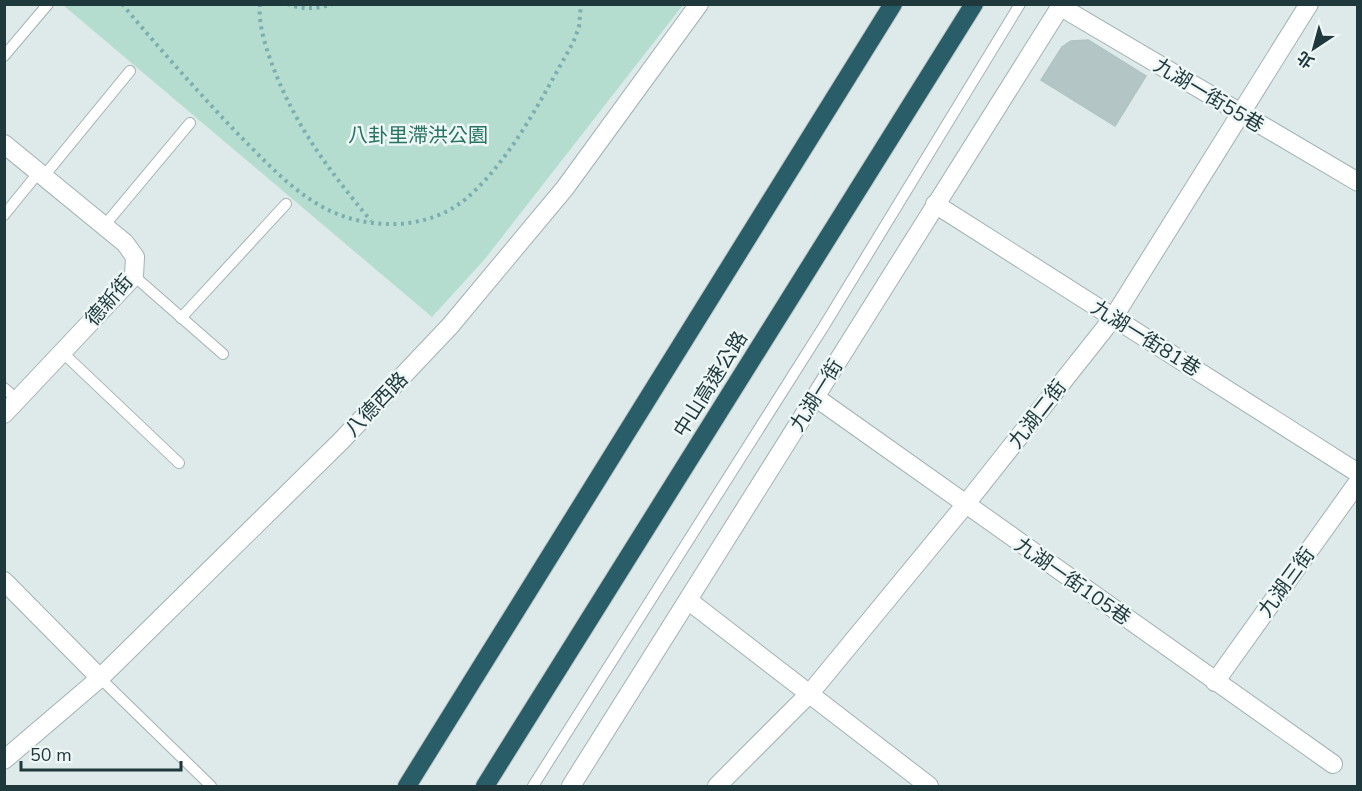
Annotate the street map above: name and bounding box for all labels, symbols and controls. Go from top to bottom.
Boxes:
north arrow [1284,18,1344,78]
text: 北 [1293,46,1319,73]
street label: 九湖一街55巷 [1149,52,1269,139]
park label: 八卦里滯洪公園 [348,122,488,149]
street label: 德新街 [80,269,139,332]
street label: 九湖一街81巷 [1086,294,1205,383]
street label: 中山高速公路 [667,326,754,442]
street label: 九湖一街 [784,354,849,436]
street label: 八德西路 [339,366,414,442]
street label: 九湖二街 [1002,374,1073,454]
street label: 九湖一街105巷 [1009,531,1136,631]
street label: 九湖三街 [1252,542,1321,623]
scale bar [21,734,182,772]
text: 50 m [30,743,72,767]

